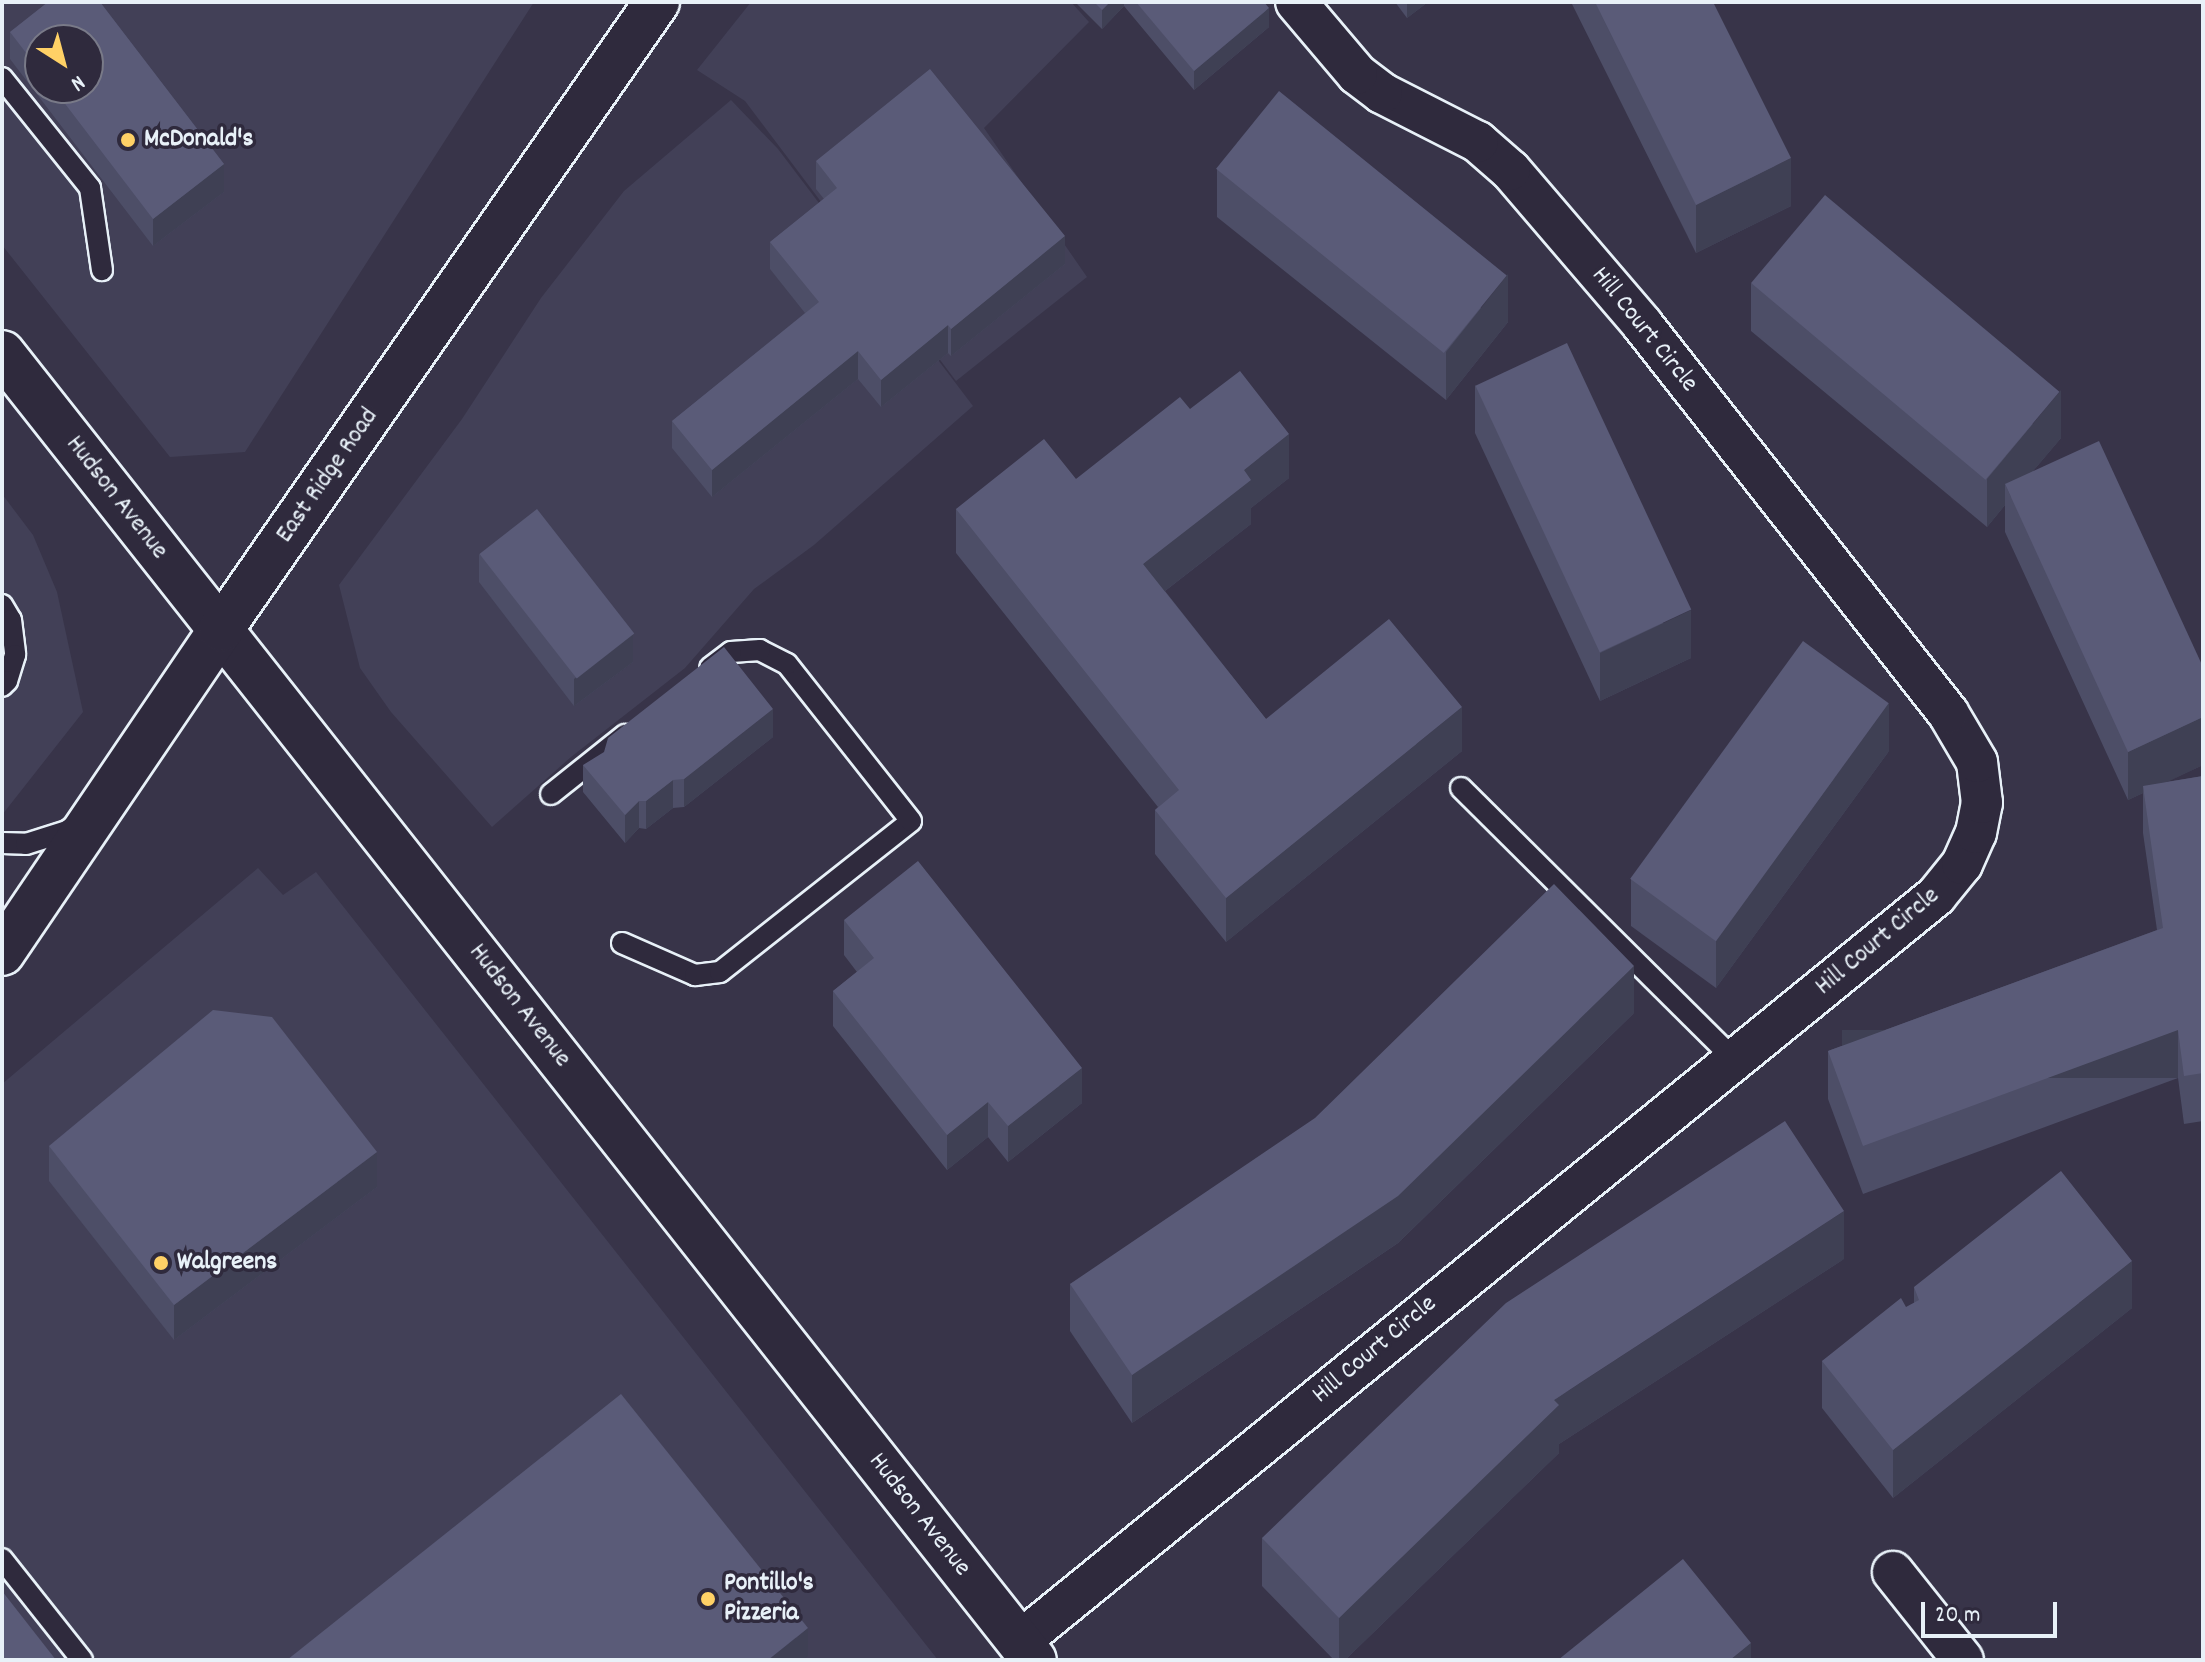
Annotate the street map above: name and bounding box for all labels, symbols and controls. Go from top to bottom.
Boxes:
north arrow [24,24,104,104]
text: N [64,66,91,98]
place label: McDonald's [144,124,253,156]
marker: McDonald's [119,131,137,149]
street label: Hill Court Circle [1584,261,1704,399]
street label: East Ridge Road [270,403,386,549]
street label: Hudson Avenue [58,430,174,566]
street label: Hill Court Circle [1810,881,1946,1003]
street label: Hudson Avenue [461,938,577,1074]
place label: Walgreens [177,1247,277,1279]
marker: Walgreens [152,1254,170,1272]
street label: Hill Court Circle [1307,1289,1443,1411]
street label: Hudson Avenue [861,1447,977,1583]
place label: Pontillo's Pizzeria [724,1568,814,1630]
scale bar [1925,1586,2061,1636]
marker: Pontillo's Pizzeria [699,1590,717,1608]
text: 20 m [1935,1599,1981,1633]

